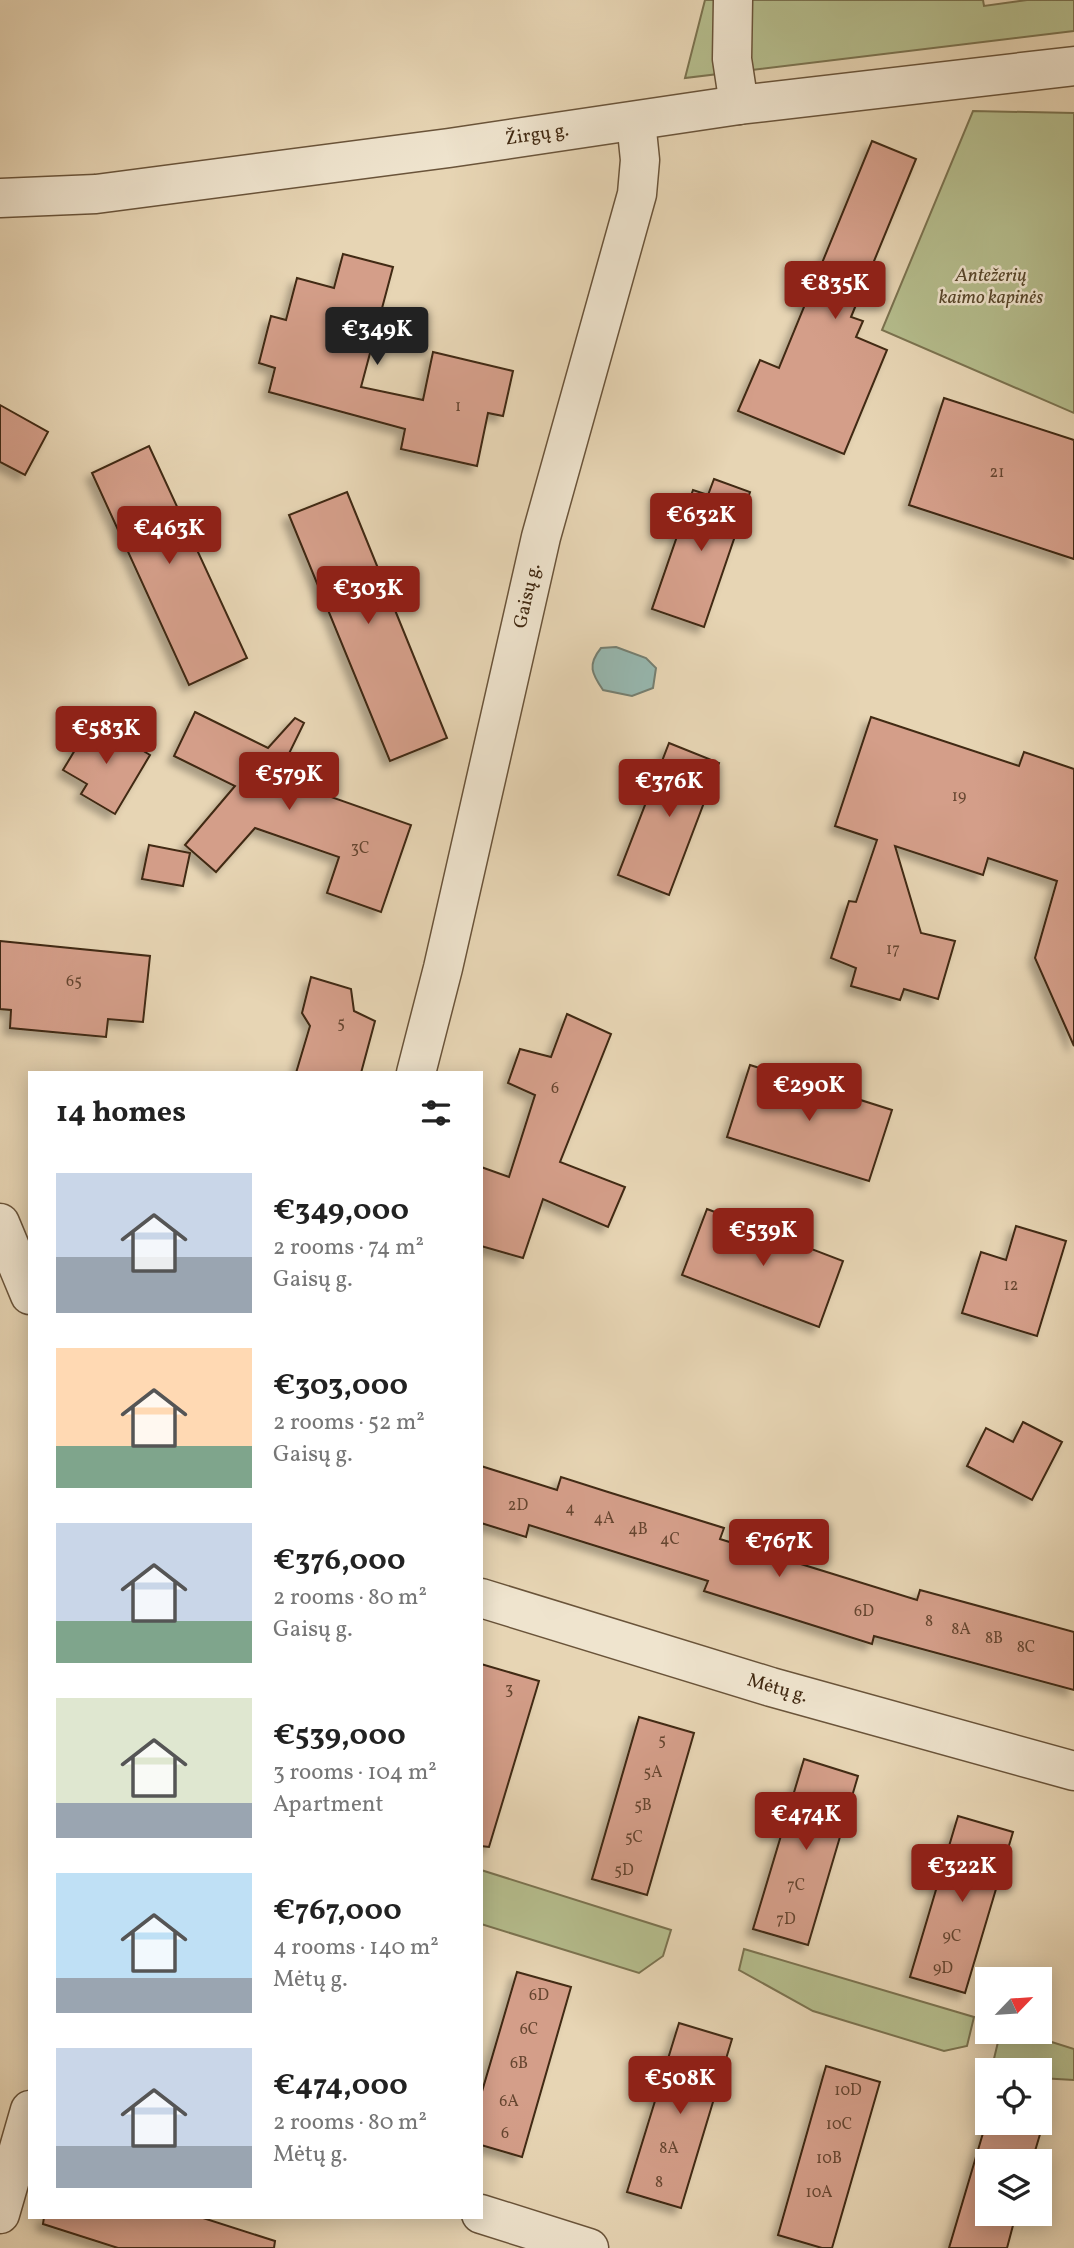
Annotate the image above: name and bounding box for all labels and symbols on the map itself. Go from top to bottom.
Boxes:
street label: Žirgų g. [503,117,571,153]
pin: €835K [786,262,884,321]
park label: Antežerių kaimo kapinės [939,263,1043,311]
pin: €349K [328,308,426,367]
house number: 1 [455,396,461,418]
house number: 21 [990,462,1004,484]
pin: €632K [652,494,750,553]
pin: €463K [120,506,218,566]
street label: Gaisų g. [508,561,548,631]
pin: €303K [319,566,417,626]
pin: €583K [57,706,155,766]
pin: €579K [240,752,338,812]
pin: €376K [620,760,718,819]
house number: 19 [952,786,966,808]
house number: 3C [351,838,369,860]
house number: 17 [886,939,900,961]
house number: 65 [66,971,82,993]
house number: 5 [337,1013,345,1035]
pin: €290K [760,1064,858,1123]
house number: 6 [551,1078,559,1100]
pin: €539K [714,1208,812,1268]
house number: 12 [1004,1275,1018,1297]
house number: 2D [508,1495,528,1517]
house number: 4 [565,1498,575,1520]
house number: 4A [594,1508,614,1530]
house number: 4B [628,1519,648,1541]
pin: €767K [730,1520,828,1579]
house number: 4C [660,1529,680,1551]
house number: 6D [854,1601,874,1623]
house number: 8 [925,1611,933,1633]
house number: 8A [951,1619,971,1641]
house number: 8B [985,1628,1003,1650]
house number: 8C [1017,1637,1035,1659]
street label: Mėtų g. [744,1667,811,1710]
house number: 3 [505,1679,513,1701]
house number: 5 [658,1730,666,1752]
house number: 5A [644,1762,662,1784]
pin: €474K [757,1792,855,1852]
house number: 5B [634,1795,652,1817]
house number: 5C [625,1827,643,1849]
pin: €322K [913,1844,1011,1904]
house number: 5D [614,1860,634,1882]
house number: 7C [787,1875,805,1897]
house number: 7D [776,1909,796,1931]
house number: 9C [943,1926,961,1948]
house number: 9D [933,1958,953,1980]
north arrow [975,1967,1052,2044]
house number: 6D [529,1985,549,2007]
house number: 6C [520,2019,538,2041]
house number: 6B [510,2053,528,2075]
pin: €508K [631,2056,729,2116]
house number: 10D [834,2080,862,2102]
house number: 6A [499,2091,519,2113]
house number: 10C [826,2114,852,2136]
house number: 6 [501,2123,509,2145]
house number: 8A [659,2138,679,2160]
house number: 10B [816,2148,842,2170]
house number: 8 [655,2172,663,2194]
house number: 10A [805,2182,833,2204]

